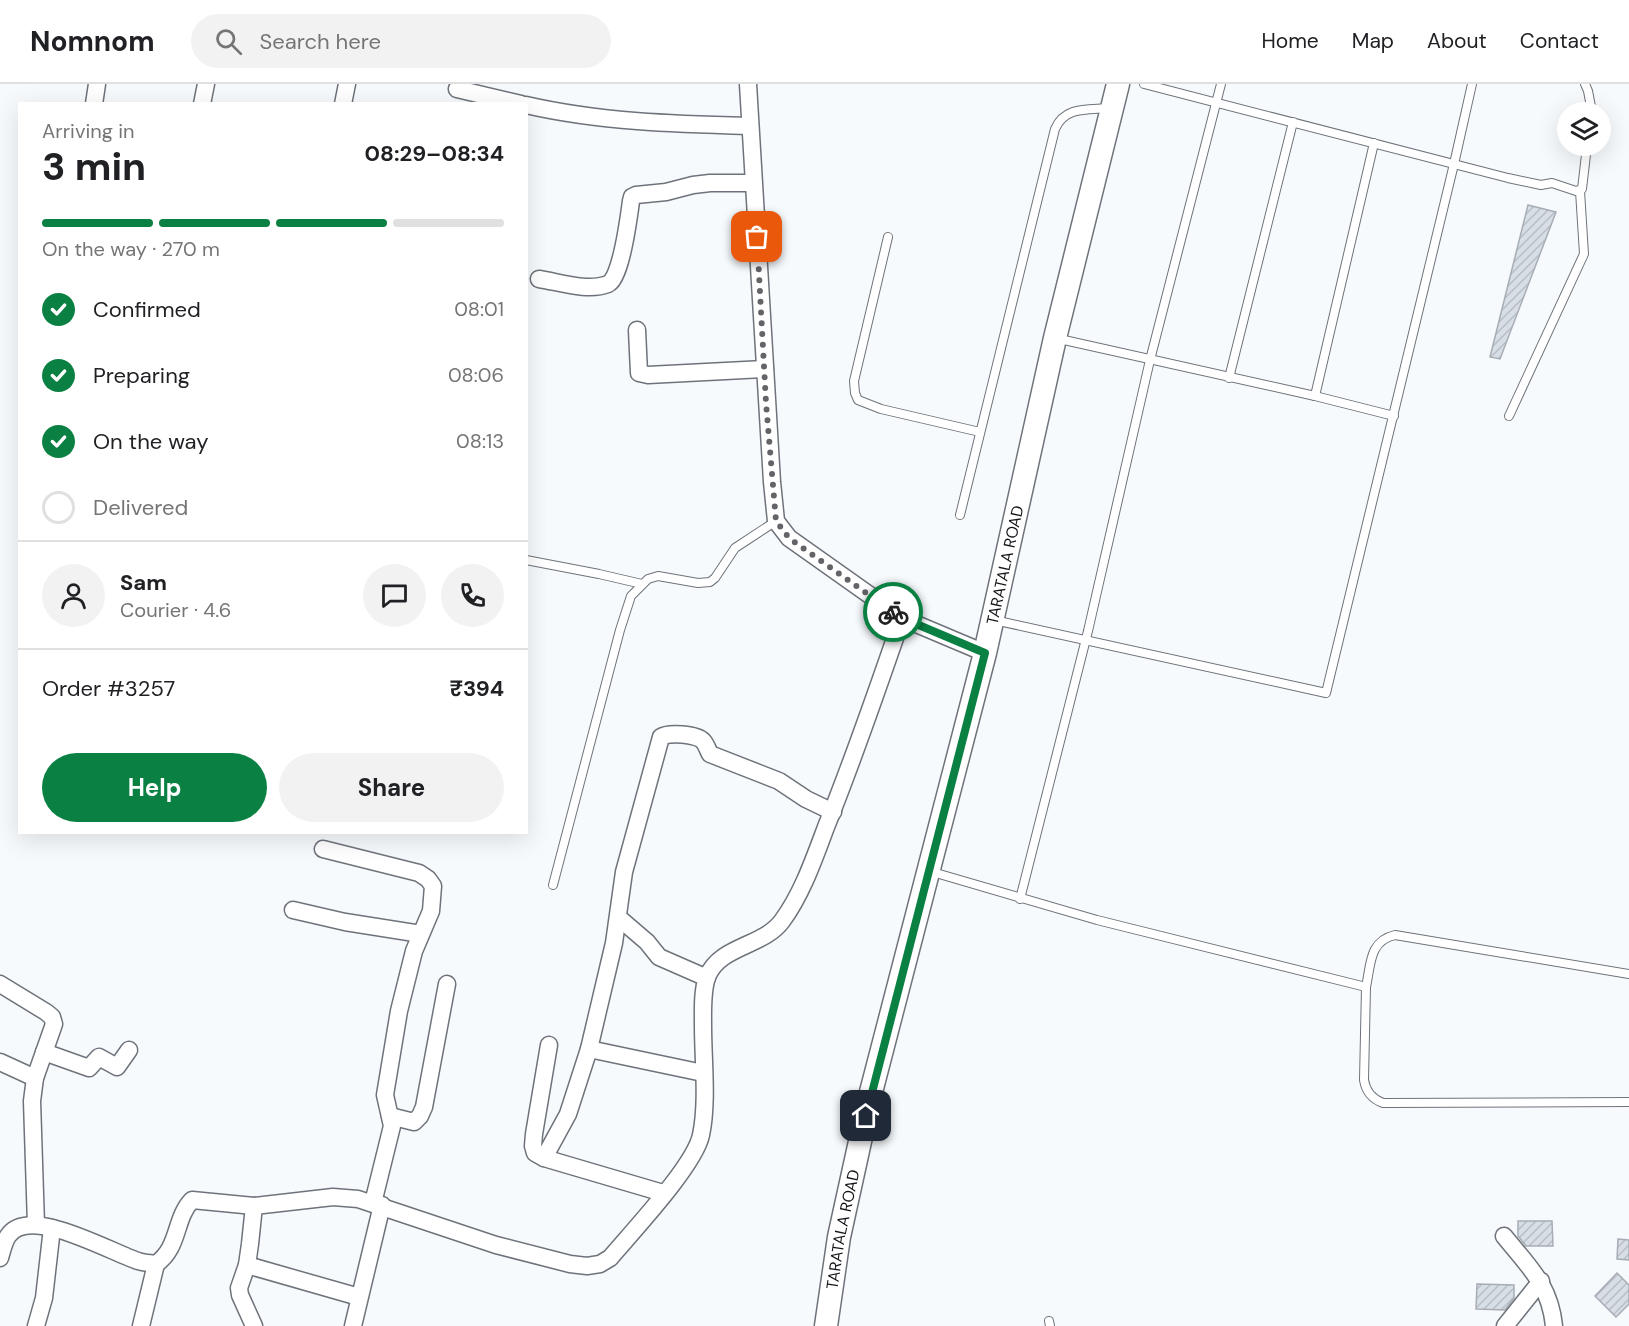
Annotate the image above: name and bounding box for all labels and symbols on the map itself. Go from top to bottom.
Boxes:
pin [731,211,782,262]
street label: TARATALA ROAD [982,504,1028,627]
courier [863,582,923,642]
pin [840,1090,891,1141]
street label: TARATALA ROAD [821,1168,865,1291]

